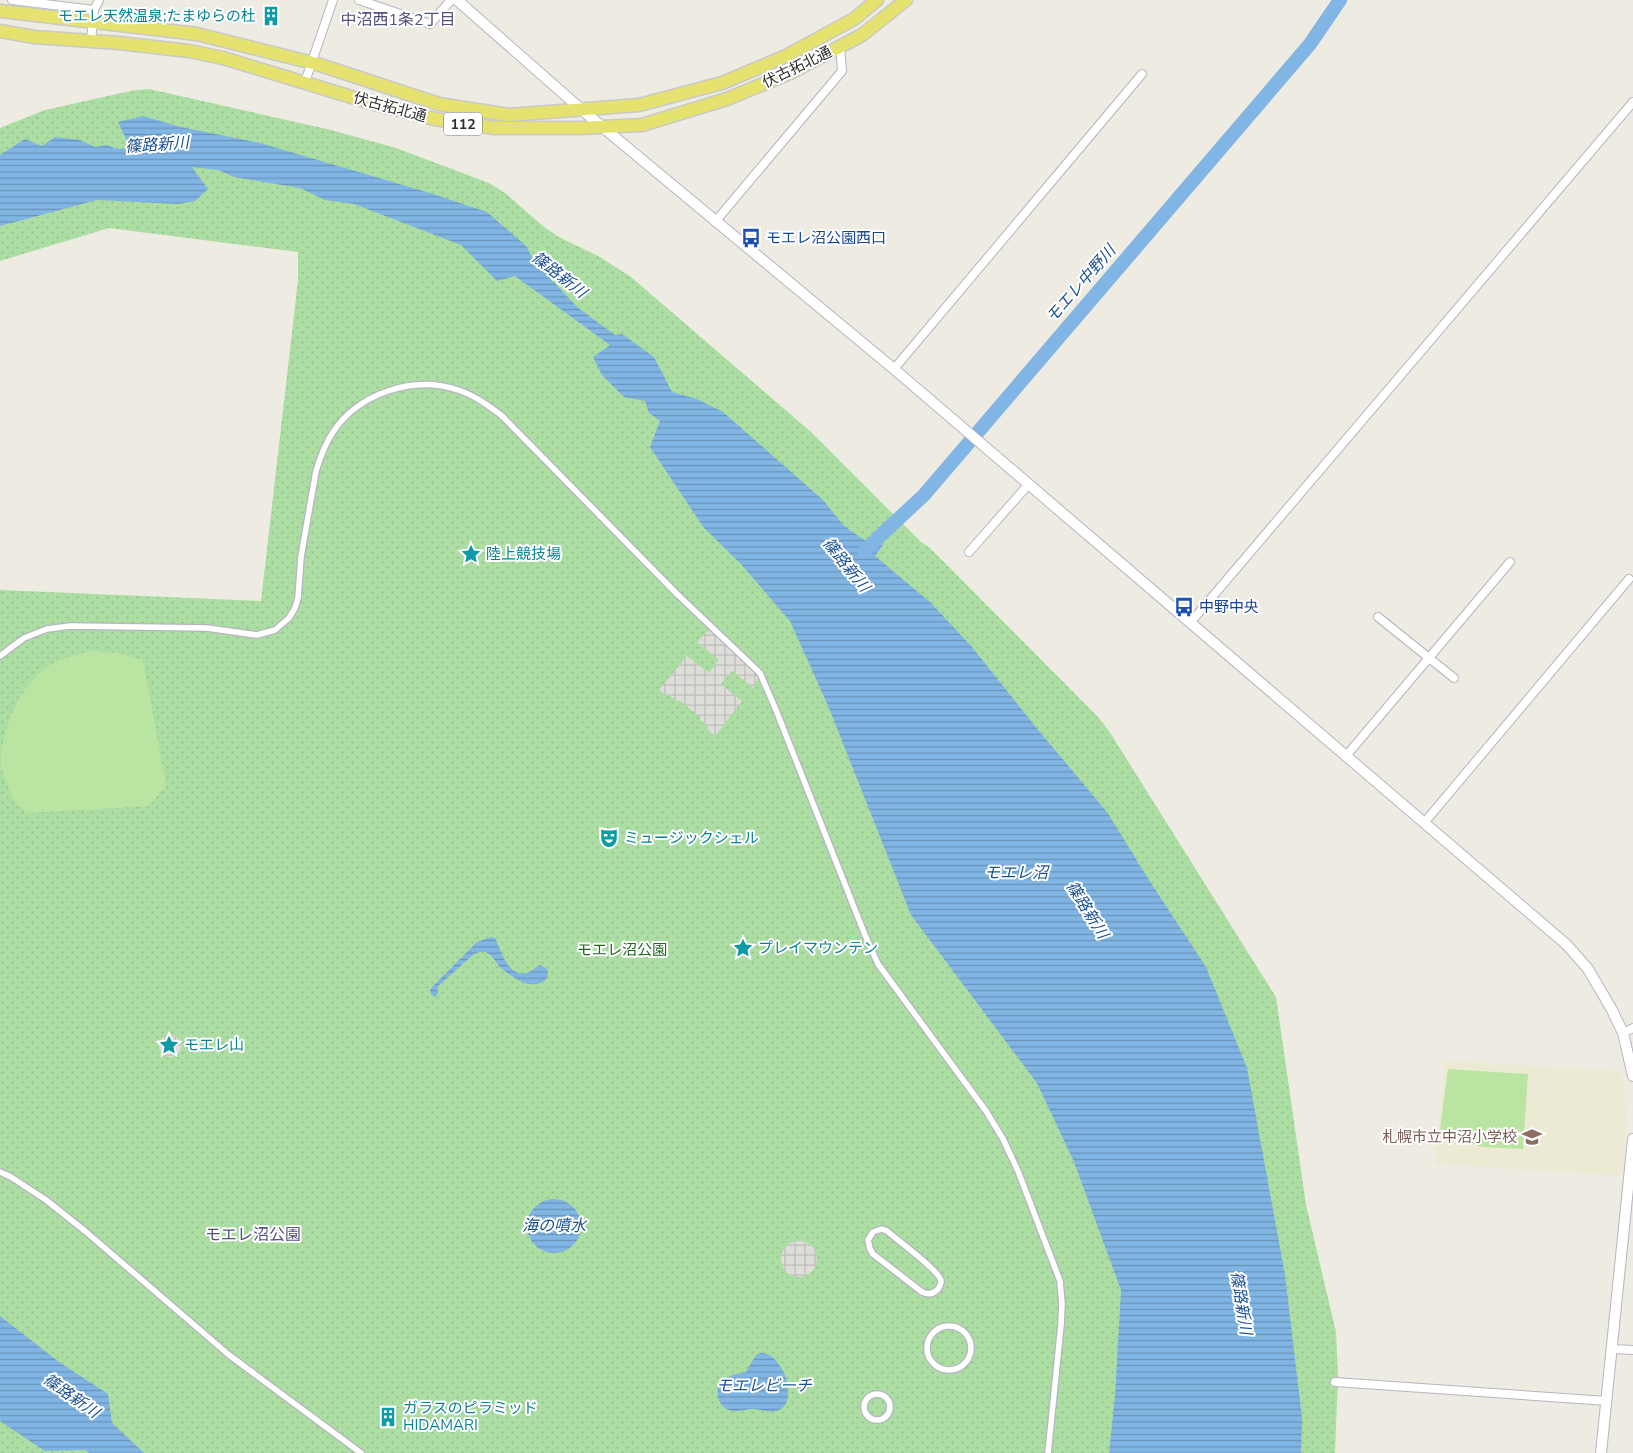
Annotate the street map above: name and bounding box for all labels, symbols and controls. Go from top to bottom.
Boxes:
building icon: モエレ天然温泉;たまゆらの杜 [260,5,282,27]
place label: モエレ天然温泉;たまゆらの杜 [58,6,256,26]
district label: 中沼西1条2丁目 [340,9,456,31]
street label: 伏古拓北通 [759,42,835,92]
street label: 伏古拓北通 [351,88,429,126]
road number: 112 [444,112,482,136]
water label: 篠路新川 [124,132,192,158]
bus stop icon: モエレ沼公園西口 [740,227,762,249]
place label: モエレ沼公園西口 [766,228,886,248]
water label: モエレ中野川 [1041,239,1122,327]
water label: 篠路新川 [527,247,593,305]
water label: 篠路新川 [817,533,876,598]
place icon: 陸上競技場 [460,543,482,565]
place label: 陸上競技場 [486,544,561,564]
bus stop icon: 中野中央 [1173,596,1195,618]
place label: 中野中央 [1199,597,1259,617]
theatre icon: ミュージックシェル [598,827,620,849]
place label: ミュージックシェル [624,828,759,848]
water label: モエレ沼 [984,862,1050,884]
water label: 篠路新川 [1061,877,1114,945]
place icon: プレイマウンテン [732,937,754,959]
place label: プレイマウンテン [758,938,878,958]
park label: モエレ沼公園 [577,940,667,960]
place icon: モエレ山 [158,1034,180,1056]
place label: モエレ山 [184,1035,244,1055]
school or university icon: 札幌市立中沼小学校 [1521,1126,1543,1148]
place label: 札幌市立中沼小学校 [1382,1127,1517,1147]
water label: 海の噴水 [522,1215,588,1237]
district label: モエレ沼公園 [205,1224,301,1246]
water label: 篠路新川 [1225,1270,1257,1338]
water label: 篠路新川 [38,1369,105,1425]
water label: モエレビーチ [716,1375,813,1397]
place label: ガラスのピラミッド HIDAMARI [403,1398,538,1435]
building icon: ガラスのピラミッド HIDAMARI [377,1406,399,1428]

